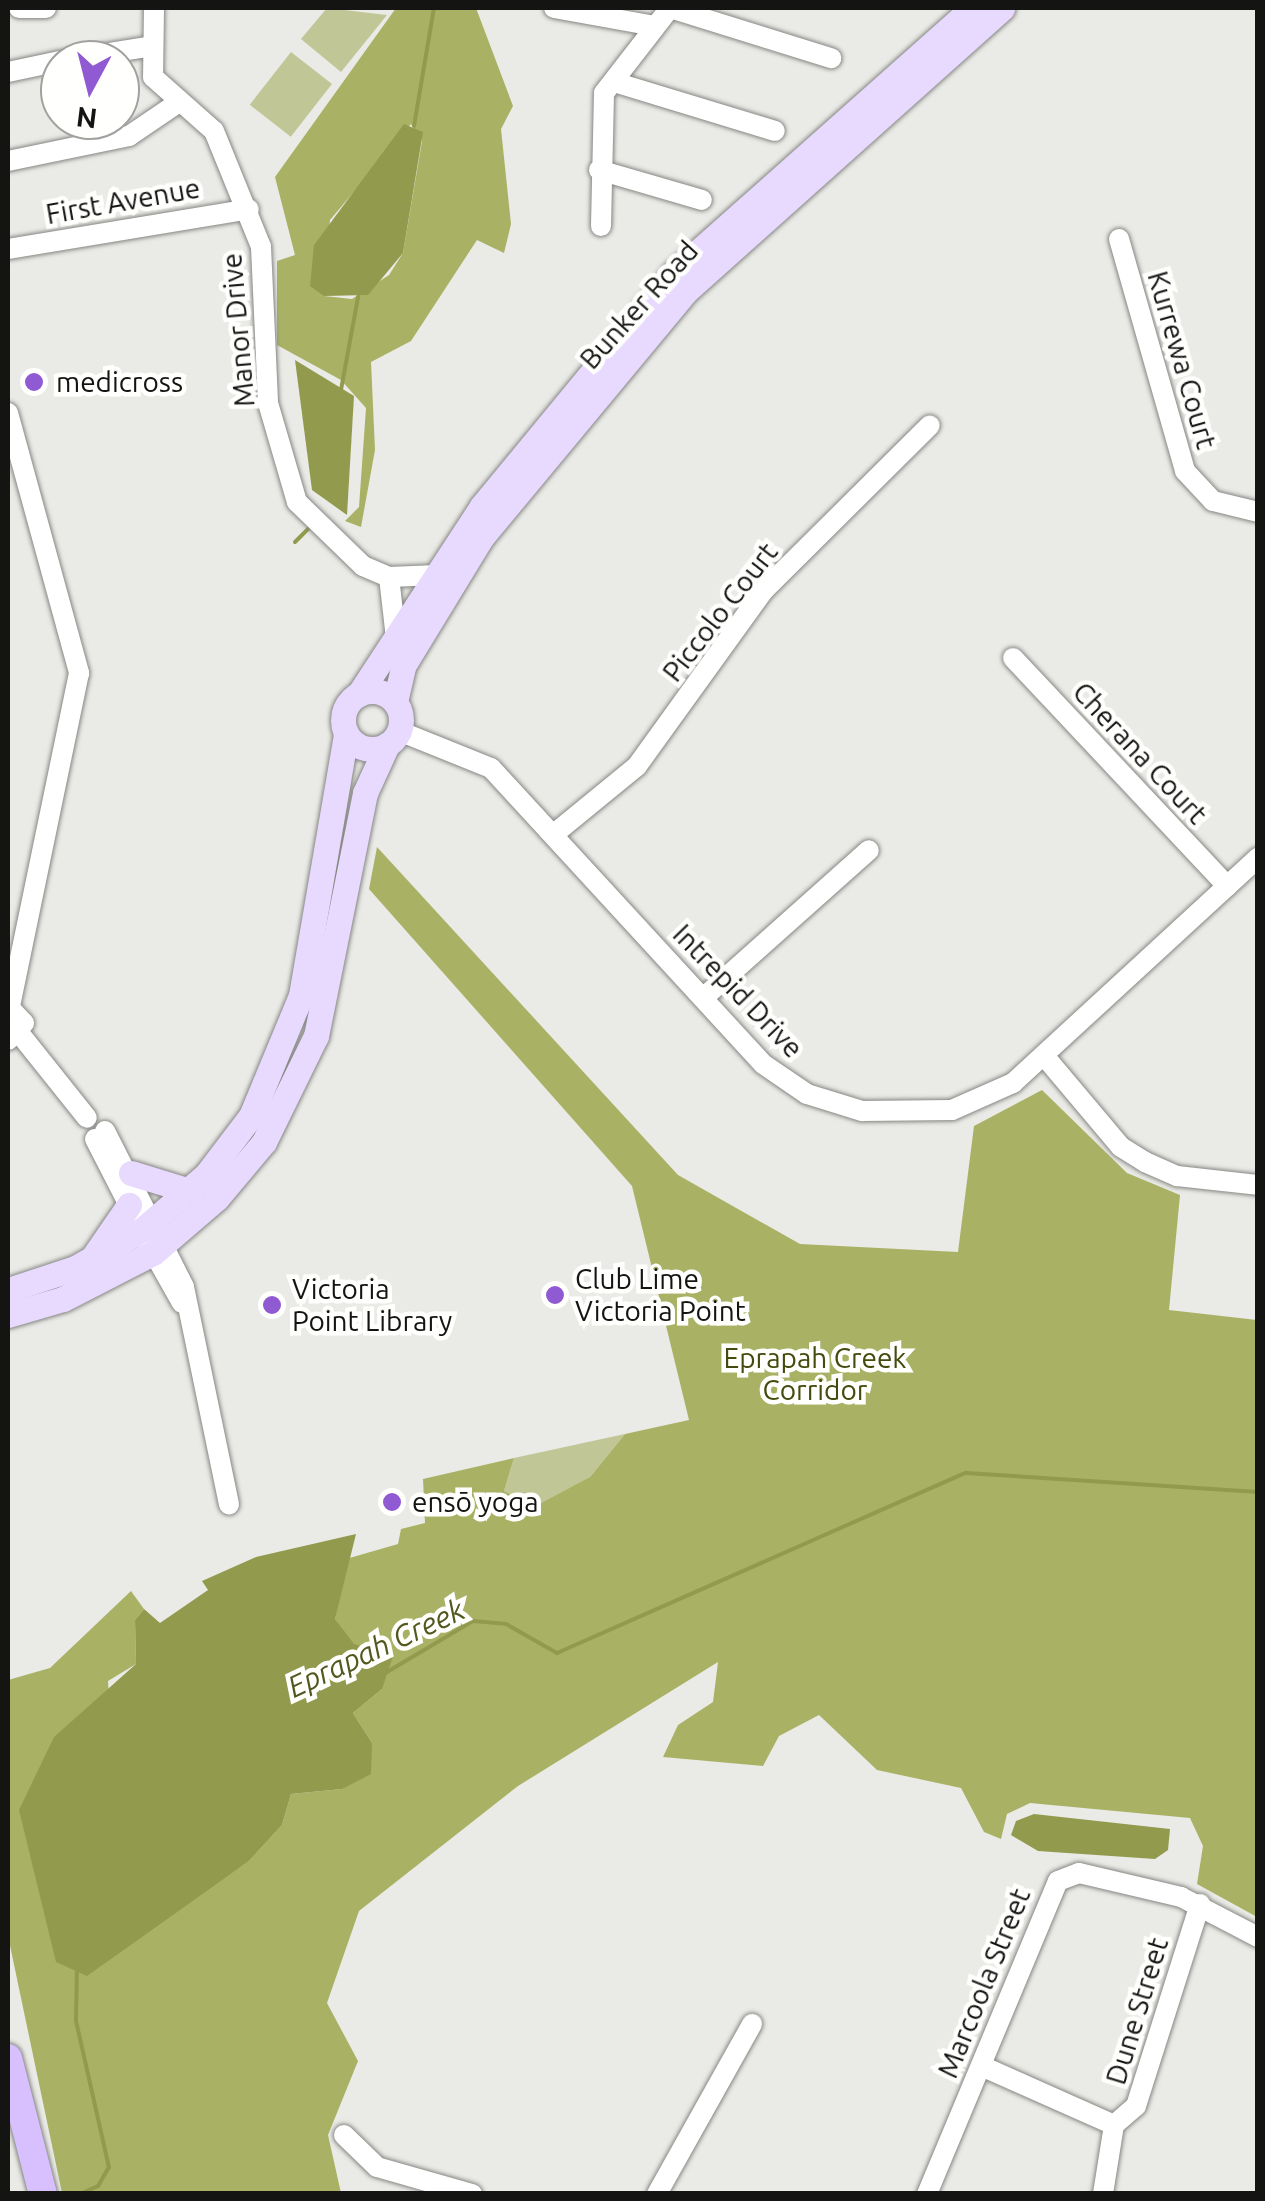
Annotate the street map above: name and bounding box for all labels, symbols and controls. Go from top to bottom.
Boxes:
north arrow [40,40,140,140]
text: N [74,102,99,135]
street label: First Avenue [43,171,203,231]
street label: Bunker Road [573,234,705,376]
street label: Manor Drive [215,252,261,408]
street label: Kurrewa Court [1141,267,1223,453]
place label: medicross [56,365,183,399]
marker: medicross [21,369,47,395]
street label: Piccolo Court [655,536,785,688]
street label: Cherana Court [1066,675,1214,831]
street label: Intrepid Drive [666,917,810,1065]
place label: Club Lime Victoria Point [575,1262,746,1328]
place label: Victoria Point Library [292,1272,452,1338]
marker: Club Lime Victoria Point [544,1284,566,1306]
marker: Victoria Point Library [261,1294,283,1316]
park label: Eprapah Creek Corridor [723,1341,907,1407]
place label: ensō yoga [412,1485,539,1519]
marker: ensō yoga [381,1491,403,1513]
water label: Eprapah Creek [282,1591,470,1705]
street label: Marcoola Street [931,1883,1037,2083]
street label: Dune Street [1099,1934,1175,2088]

